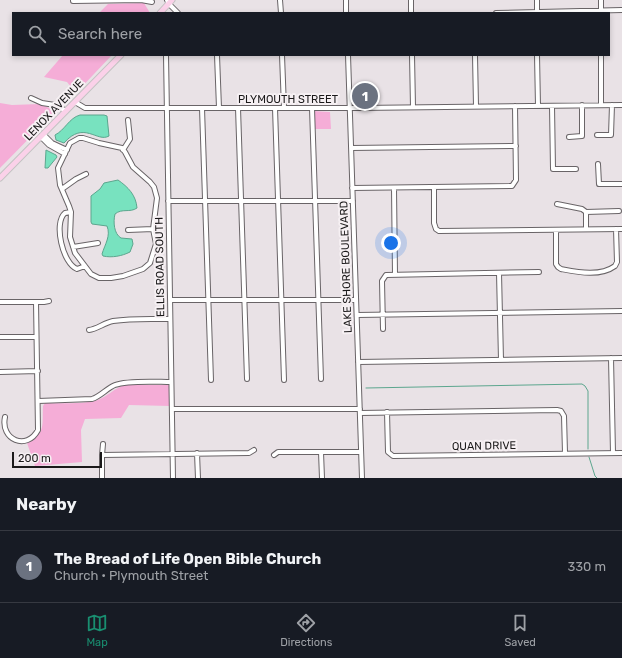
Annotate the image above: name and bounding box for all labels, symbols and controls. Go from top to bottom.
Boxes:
search box [12,12,610,56]
icon: search [26,23,48,45]
text: Search here [58,25,142,43]
street label: LENOX AVENUE [22,77,87,143]
pin: 1 [352,81,378,111]
street label: PLYMOUTH STREET [238,93,339,106]
street label: LAKE SHORE BOULEVARD [337,201,355,333]
street label: ELLIS ROAD SOUTH [153,217,167,317]
your location [381,233,401,253]
street label: QUAN DRIVE [452,439,517,453]
scale bar [12,450,102,469]
text: 200 m [18,452,51,465]
text: Nearby [16,494,77,514]
text: The Bread of Life Open Bible Church [54,550,321,568]
text: 1 [26,559,32,574]
text: 330 m [567,559,606,574]
text: Church · Plymouth Street [54,568,208,583]
tab: Map [86,612,108,649]
tab: Directions [280,612,332,649]
tab: Saved [505,612,536,649]

